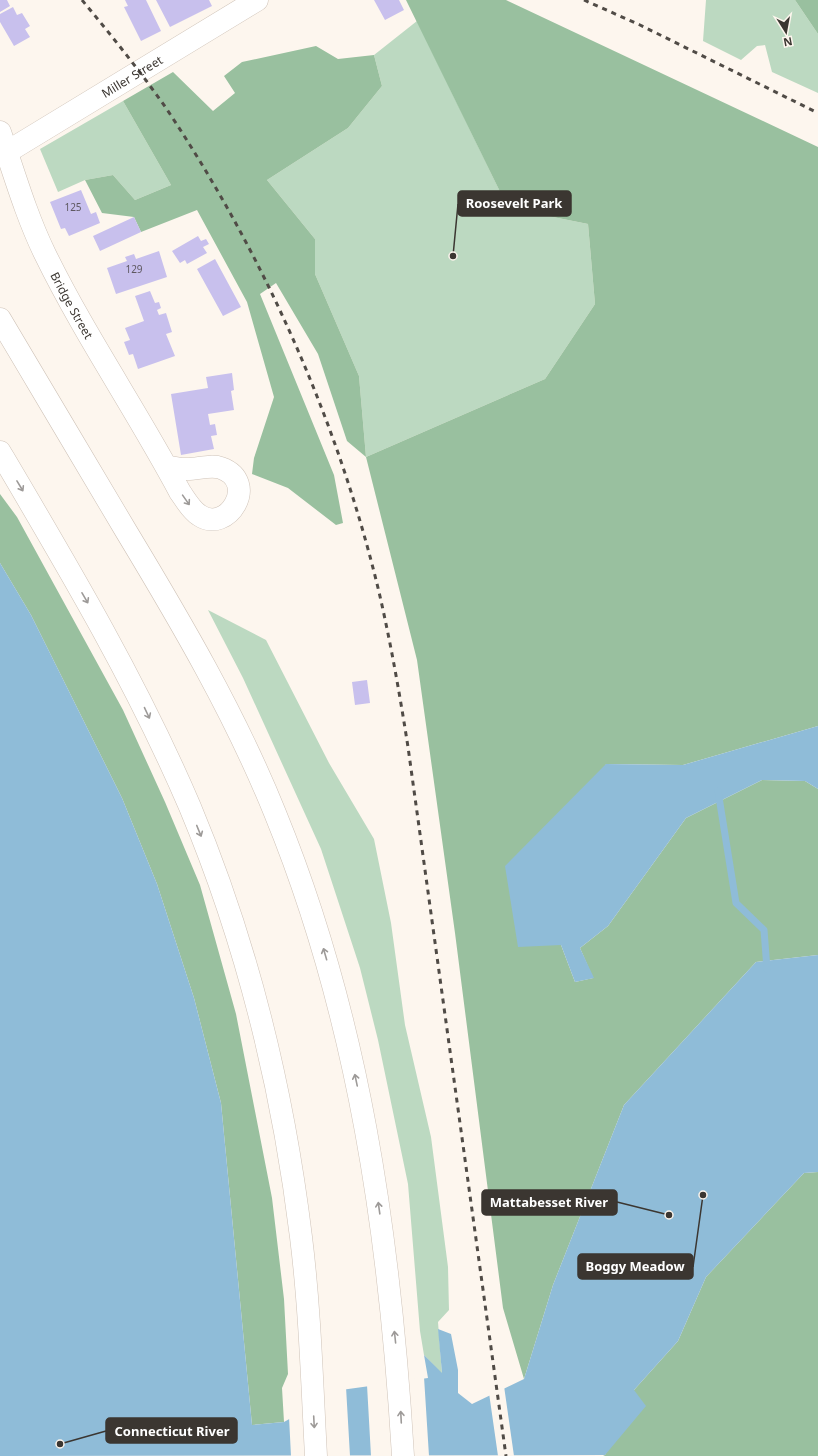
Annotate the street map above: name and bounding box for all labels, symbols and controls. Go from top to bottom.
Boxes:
north arrow [766,12,806,52]
text: N [782,34,794,51]
street label: Miller Street [98,51,166,101]
callout: Roosevelt Park [458,191,571,216]
text: Roosevelt Park [466,194,563,212]
house number: 125 [64,200,82,214]
house number: 129 [125,262,143,276]
street label: Bridge Street [47,269,98,342]
one-way arrow [16,480,24,492]
one-way arrow [182,495,190,506]
one-way arrow [82,592,90,604]
one-way arrow [143,706,151,718]
one-way arrow [196,825,204,837]
one-way arrow [320,948,328,961]
one-way arrow [352,1074,360,1087]
callout: Mattabesset River [482,1190,617,1215]
text: Mattabesset River [490,1193,608,1211]
one-way arrow [375,1202,383,1215]
callout: Boggy Meadow [578,1254,693,1279]
text: Boggy Meadow [585,1257,685,1275]
one-way arrow [391,1331,399,1344]
one-way arrow [397,1411,404,1424]
one-way arrow [310,1415,318,1428]
callout: Connecticut River [106,1418,237,1443]
text: Connecticut River [115,1422,230,1440]

